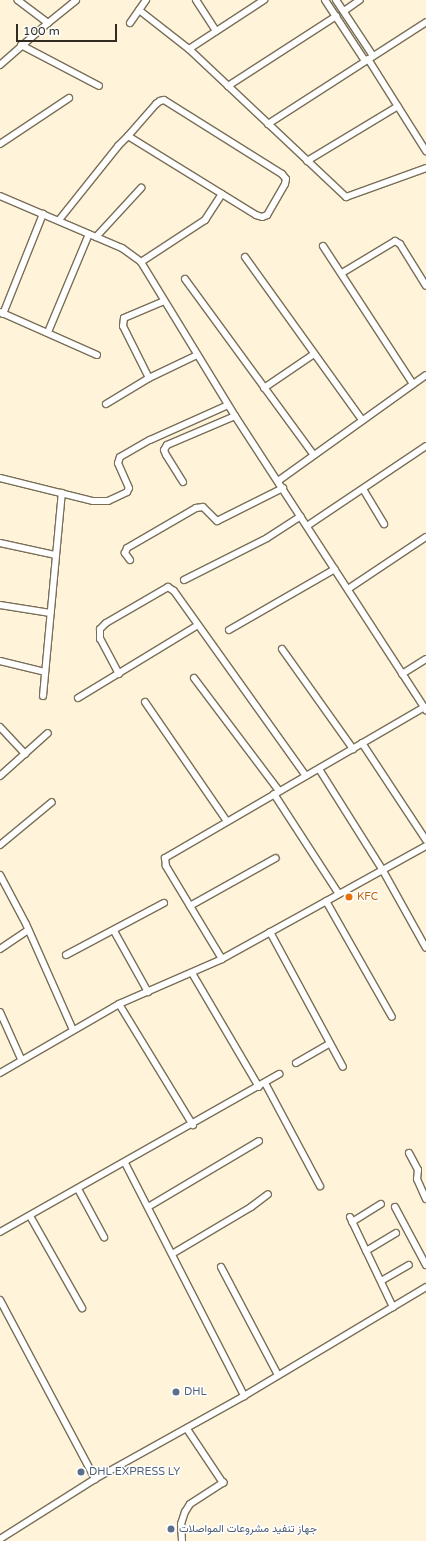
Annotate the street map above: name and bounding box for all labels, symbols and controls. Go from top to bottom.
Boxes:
scale bar [18,16,119,42]
text: 100 m [23,24,60,38]
place label: KFC [357,890,378,904]
marker: KFC [344,892,354,902]
place label: DHL [184,1385,207,1399]
marker: DHL [171,1387,181,1397]
place label: DHL EXPRESS LY [89,1465,180,1479]
marker: DHL EXPRESS LY [76,1467,86,1477]
place label: جهاز تنفيد مشروعات المواصلات [179,1522,317,1536]
marker: جهاز تنفيد مشروعات المواصلات [166,1524,176,1534]

